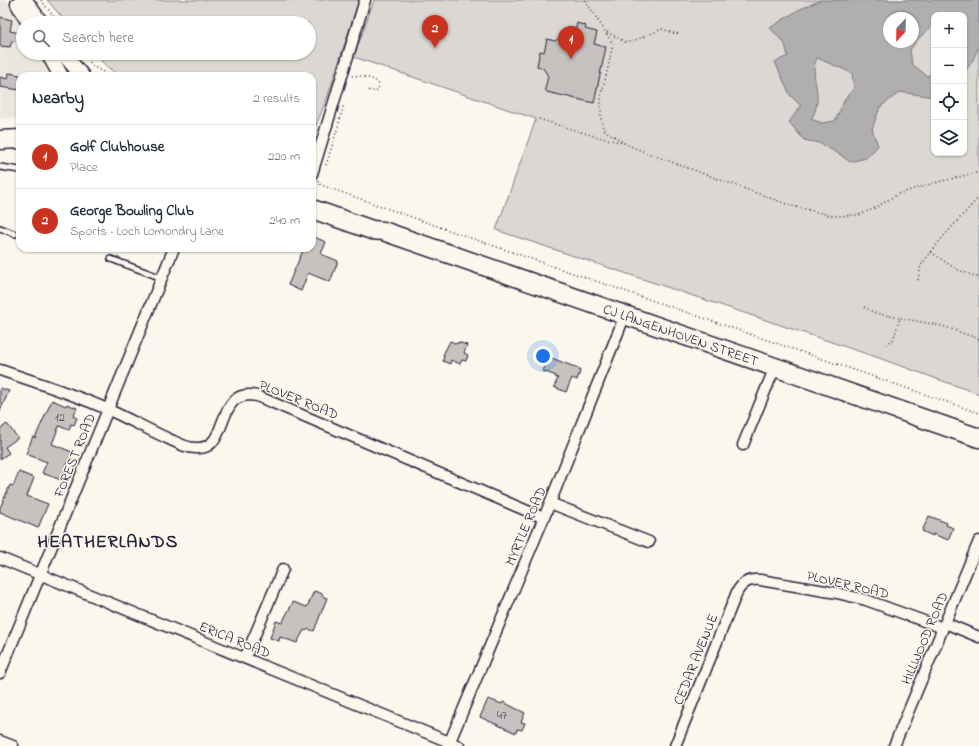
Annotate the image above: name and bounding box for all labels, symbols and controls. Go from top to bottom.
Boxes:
north arrow [883,12,919,48]
map controls [931,12,967,156]
button: + [931,12,967,48]
pin: 2 [422,15,448,48]
search box [16,16,316,60]
pin: 1 [558,26,584,59]
icon: search [30,27,52,49]
text: Search here [62,27,134,49]
button: − [931,48,967,84]
button: locate [931,84,967,120]
text: Nearby [32,86,84,111]
text: 2 results [253,89,300,108]
button: layers [931,120,967,156]
text: Golf Clubhouse [70,136,165,158]
text: 1 [43,147,47,166]
text: 220 m [268,147,300,166]
text: Place [70,158,98,177]
text: George Bowling Club [70,200,194,222]
text: 2 [42,211,48,230]
text: 240 m [269,211,300,230]
text: Sports · Loch Lomondry Lane [70,222,224,241]
street label: CJ LANGENHOVEN STREET [600,299,761,373]
your location [533,346,553,366]
street label: PLOVER ROAD [256,375,341,426]
house number: 12 [55,409,65,427]
street label: FOREST ROAD [49,410,102,502]
street label: MYRTLE ROAD [500,484,552,569]
district label: HEATHERLANDS [38,530,178,556]
street label: PLOVER ROAD [804,566,891,605]
street label: HILLWOOD ROAD [896,589,954,688]
street label: CEDAR AVENUE [669,611,724,708]
street label: ERICA ROAD [196,617,273,664]
house number: 47 [497,707,507,725]

